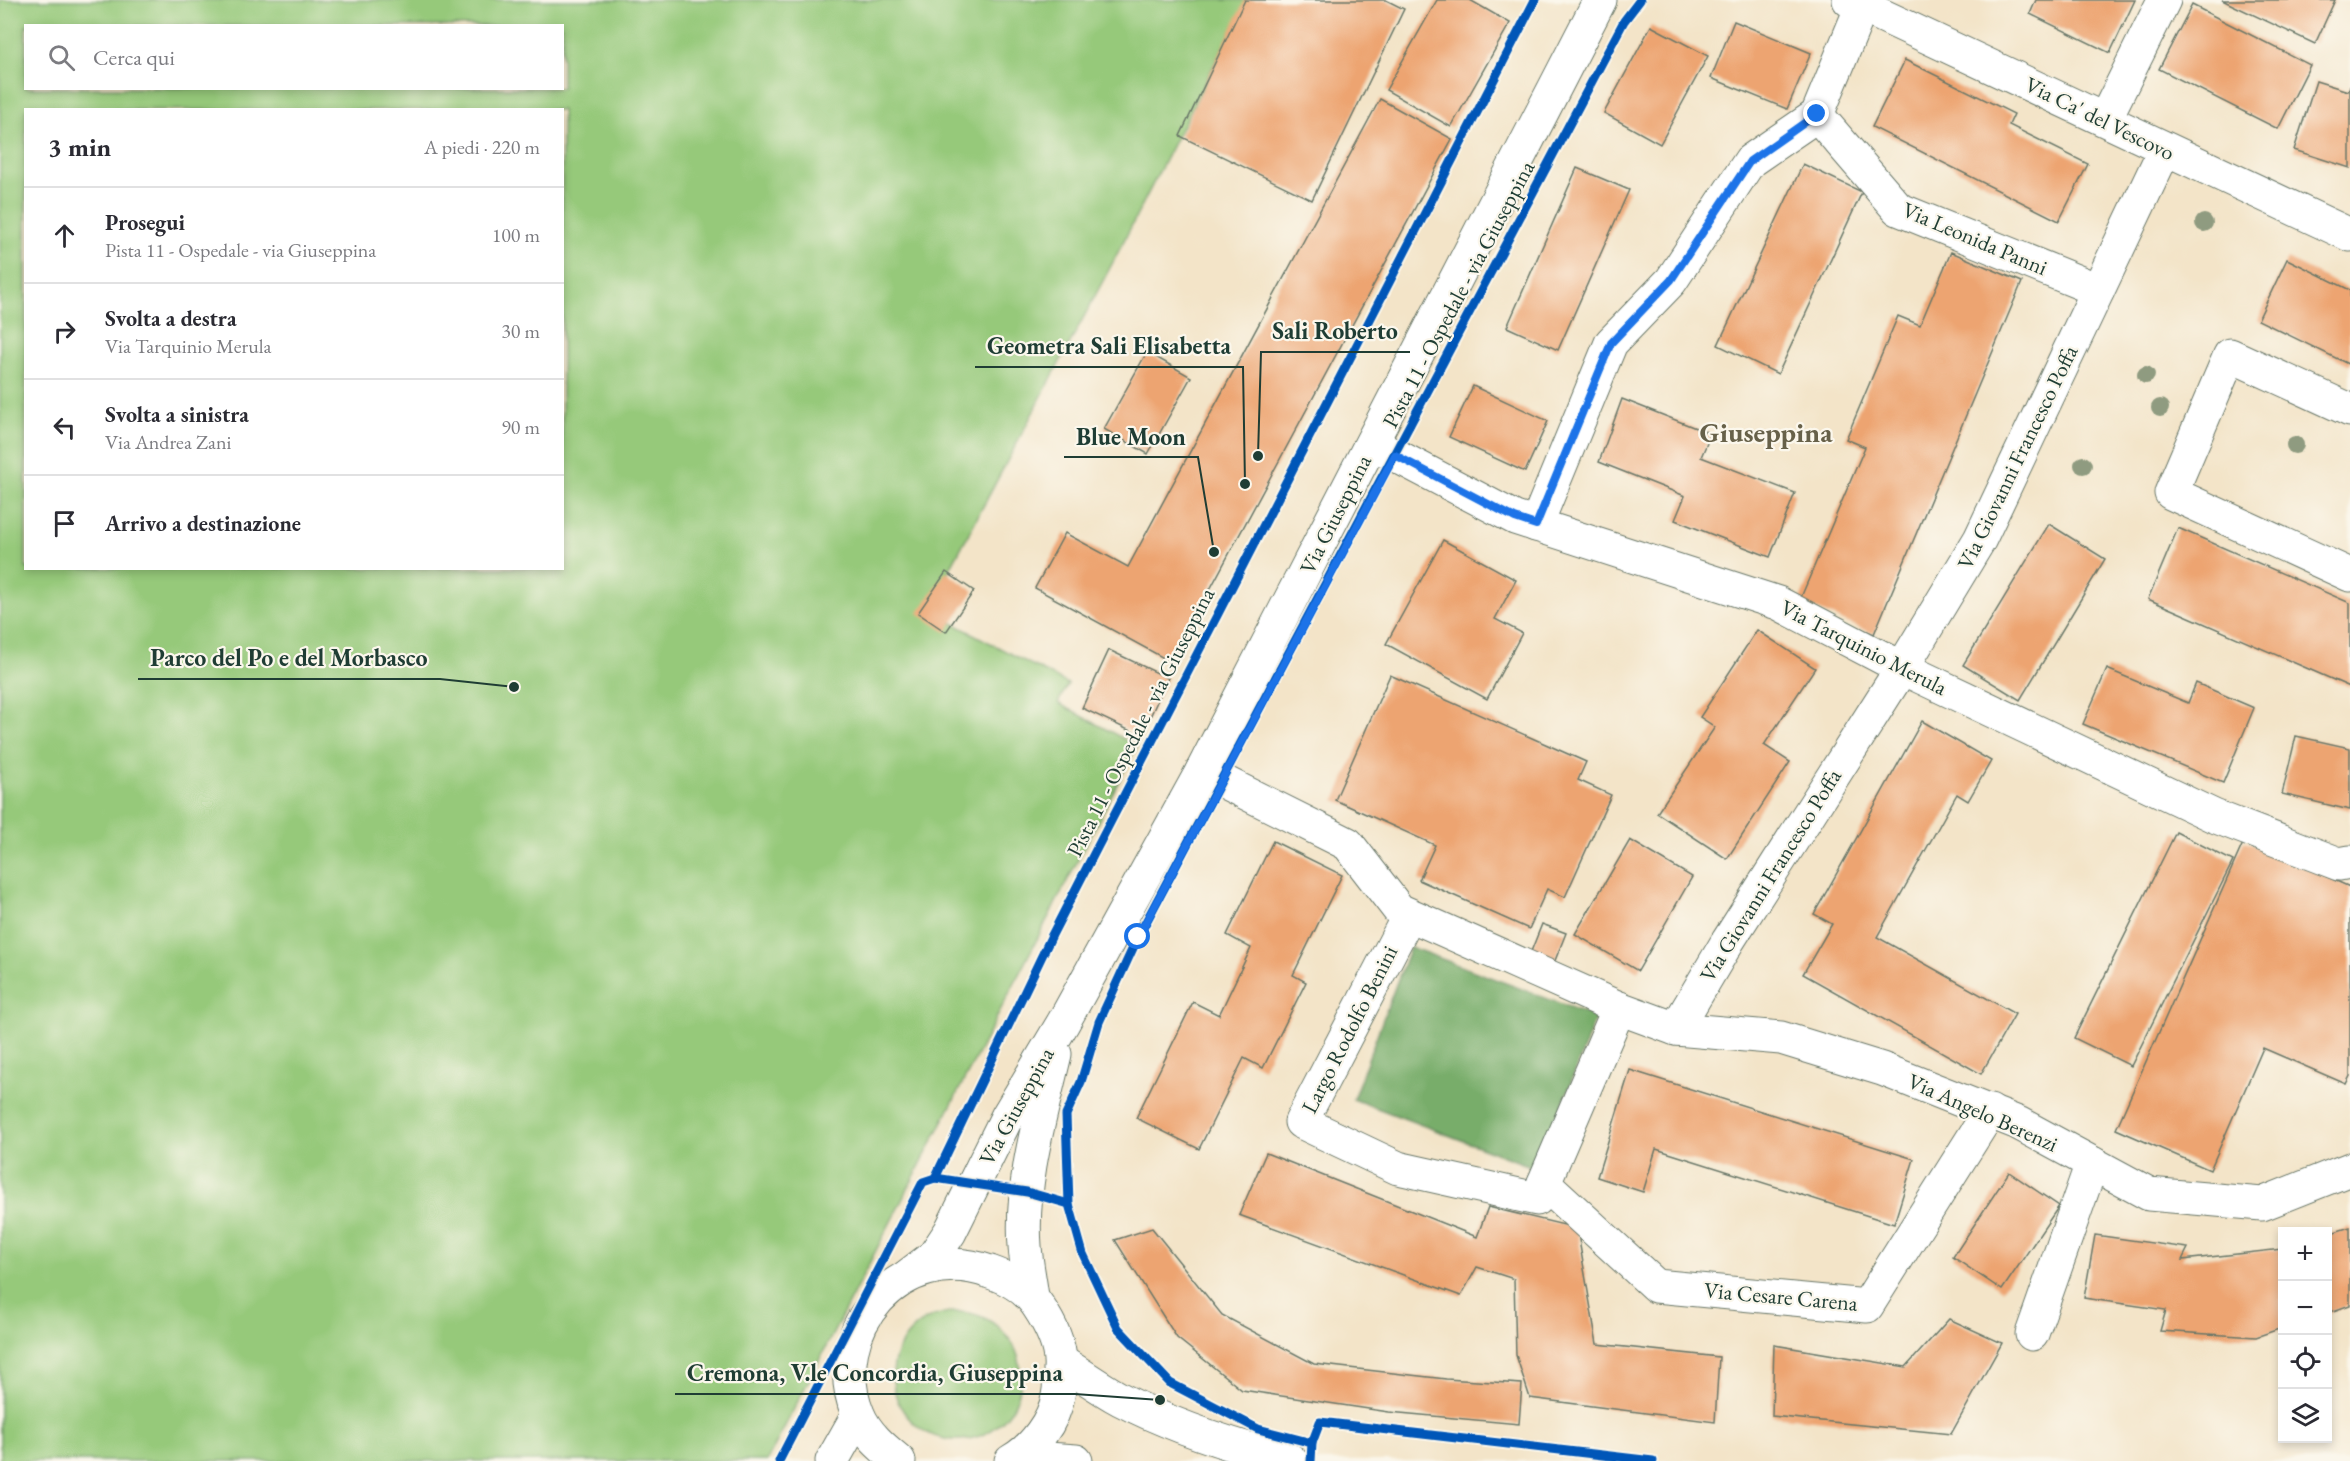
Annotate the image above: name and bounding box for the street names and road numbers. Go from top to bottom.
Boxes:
street label: Via Ca' del Vescovo [2020,70,2179,167]
street label: Pista 11 - Ospedale - via Giuseppina [1376,155,1541,433]
street label: Via Leonida Panni [1898,195,2052,282]
street label: Via Giovanni Francesco Poffa [1951,340,2084,574]
street label: Via Giuseppina [1293,449,1378,579]
street label: Pista 11 - Ospedale - via Giuseppina [1060,582,1221,862]
street label: Via Tarquinio Merula [1776,593,1952,702]
street label: Via Giovanni Francesco Poffa [1693,763,1848,987]
street label: Largo Rodolfo Benini [1295,940,1404,1118]
street label: Via Giuseppina [972,1042,1061,1170]
street label: Via Angelo Berenzi [1903,1066,2062,1158]
street label: Via Cesare Carena [1703,1275,1859,1318]

